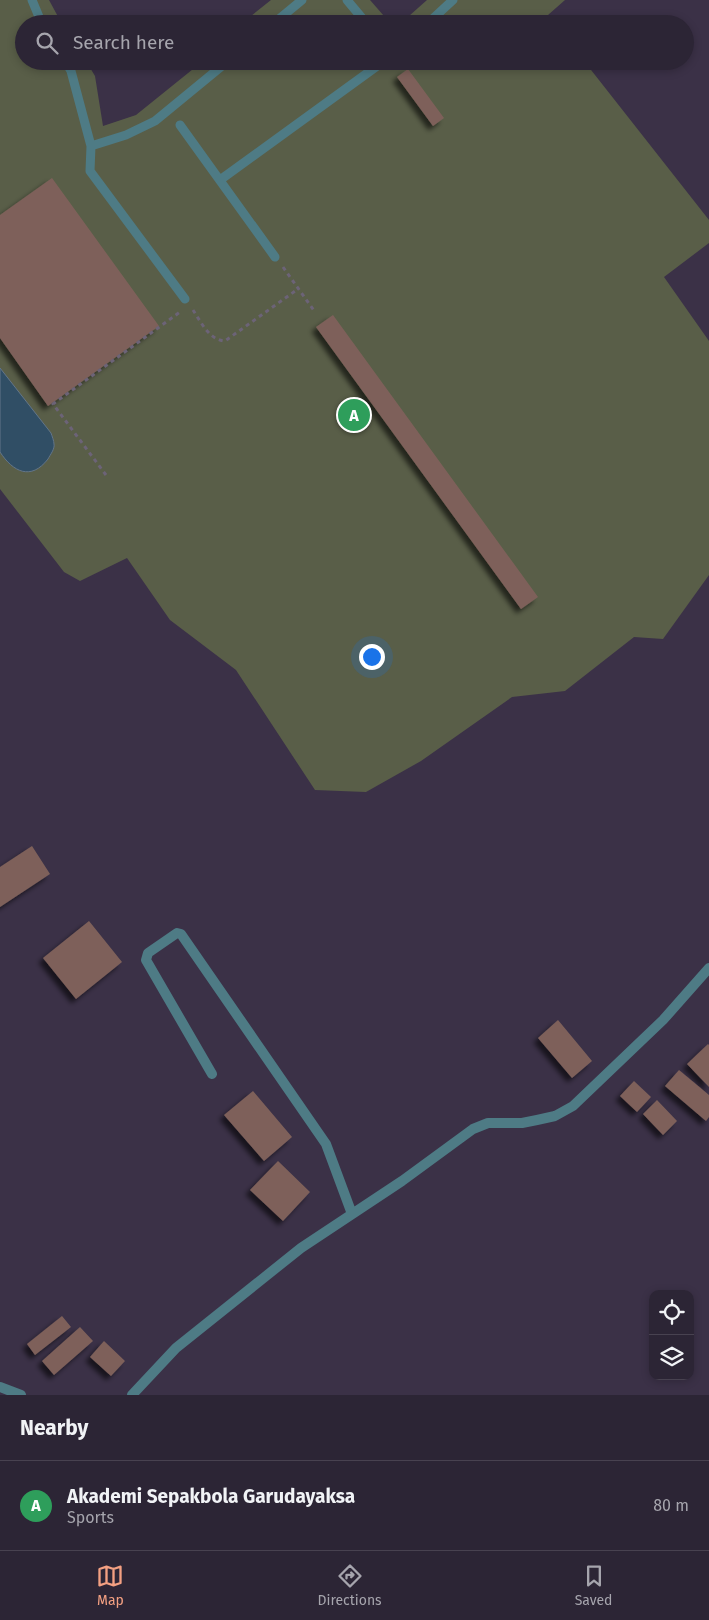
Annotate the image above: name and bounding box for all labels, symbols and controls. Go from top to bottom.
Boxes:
search box [15,15,694,70]
icon: search [33,29,61,57]
text: Search here [73,31,174,54]
pin: A [338,396,370,434]
your location [359,644,385,670]
map controls [649,1290,694,1380]
button: locate [649,1290,694,1335]
button: layers [649,1335,694,1380]
text: Nearby [20,1415,88,1441]
text: Akademi Sepakbola Garudayaksa [67,1485,355,1508]
text: A [31,1496,41,1515]
text: 80 m [653,1496,689,1515]
text: Sports [67,1508,114,1527]
tab: Map [96,1562,124,1609]
tab: Directions [317,1562,382,1609]
tab: Saved [575,1562,613,1609]

